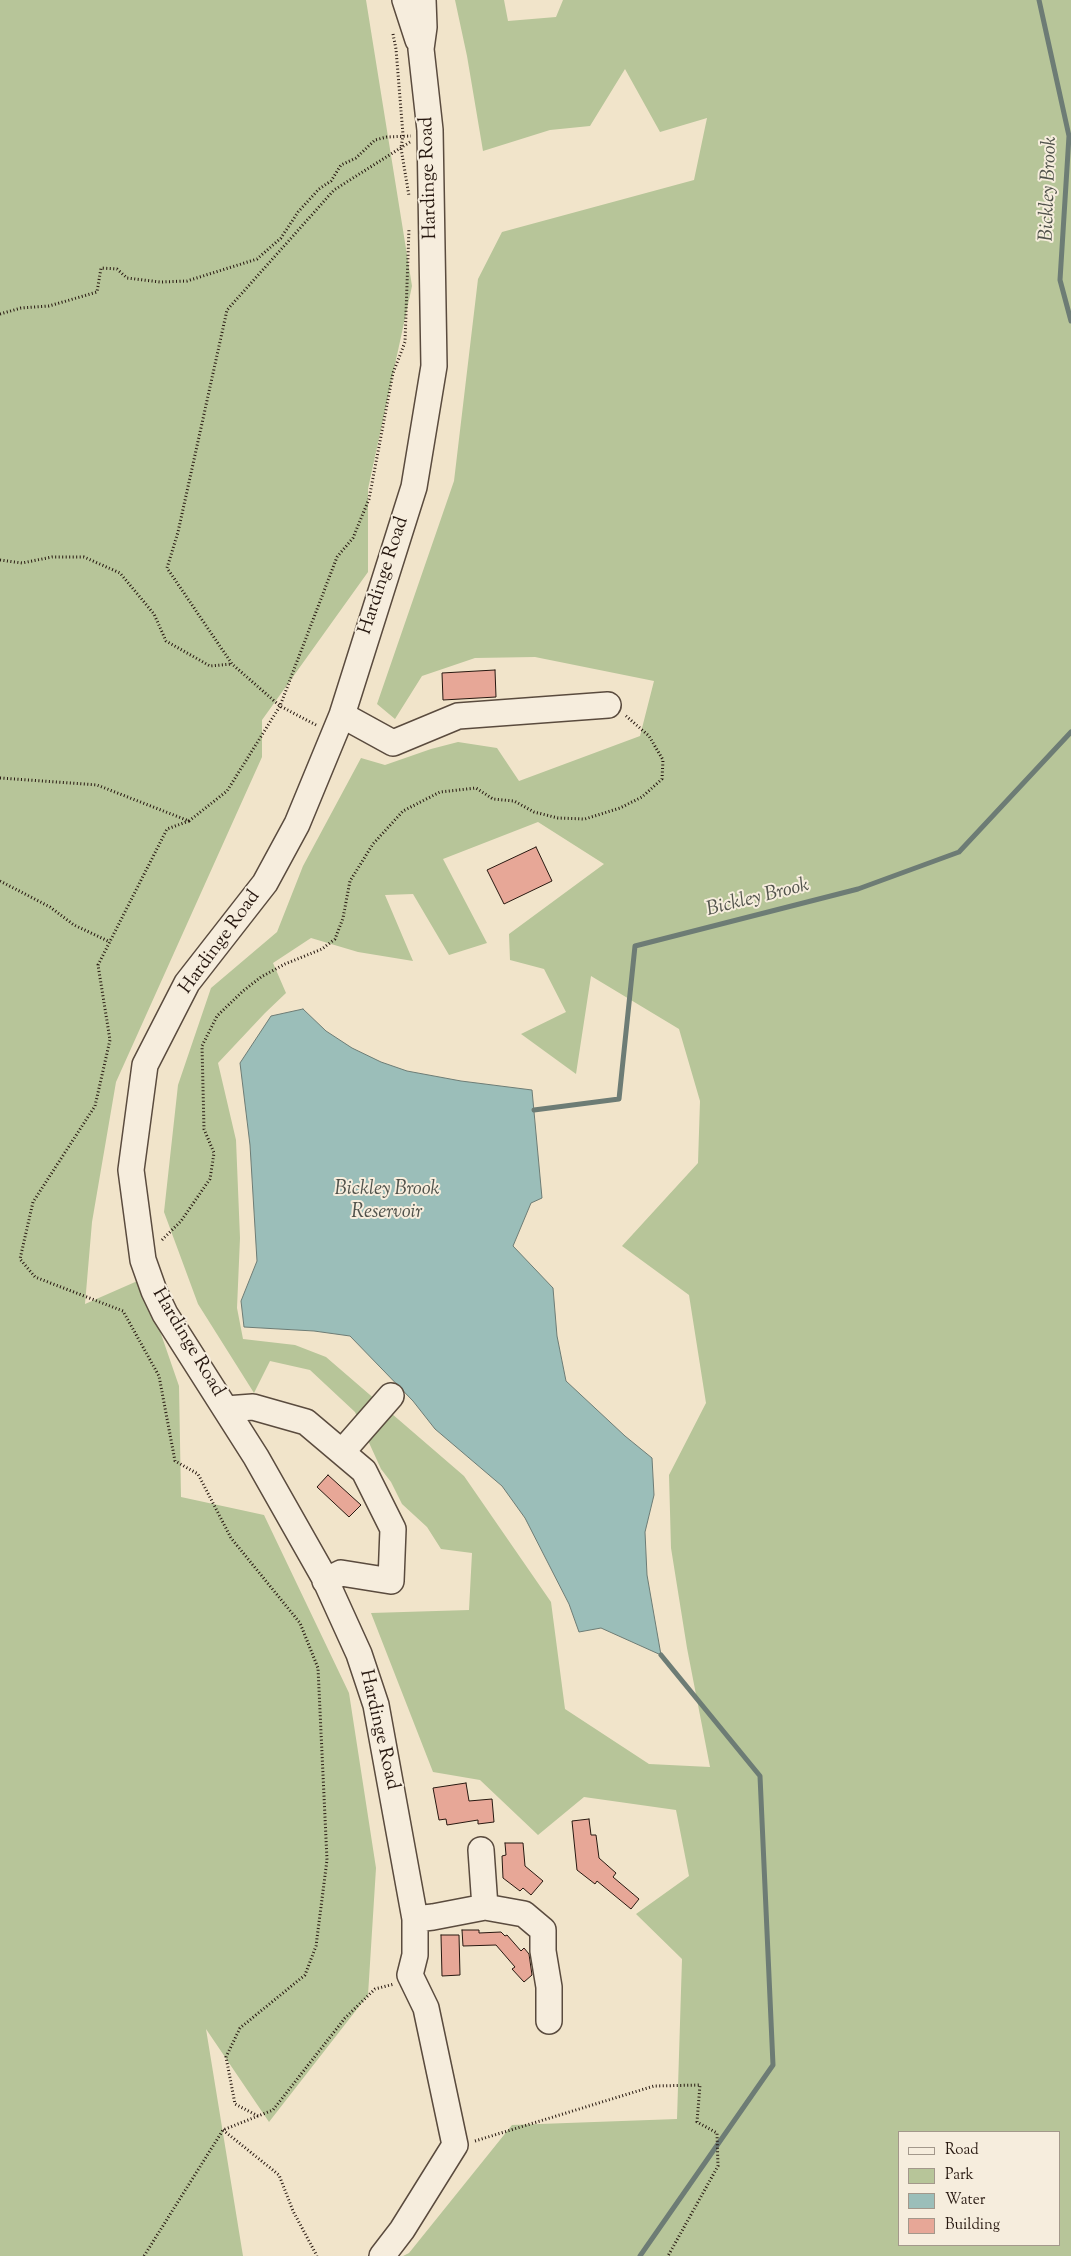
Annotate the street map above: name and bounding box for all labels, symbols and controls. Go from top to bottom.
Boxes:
street label: Hardinge Road [416,116,444,240]
water label: Bickley Brook [1036,136,1064,242]
street label: Hardinge Road [355,514,415,638]
water label: Bickley Brook [704,875,812,923]
street label: Hardinge Road [176,887,266,999]
water label: Bickley Brook Reservoir [335,1179,439,1226]
street label: Hardinge Road [146,1285,228,1401]
street label: Hardinge Road [353,1668,403,1792]
legend [898,2131,1061,2246]
text: Road [945,2140,979,2161]
text: Park [945,2165,974,2186]
text: Water [945,2190,985,2211]
text: Building [945,2215,1000,2236]

